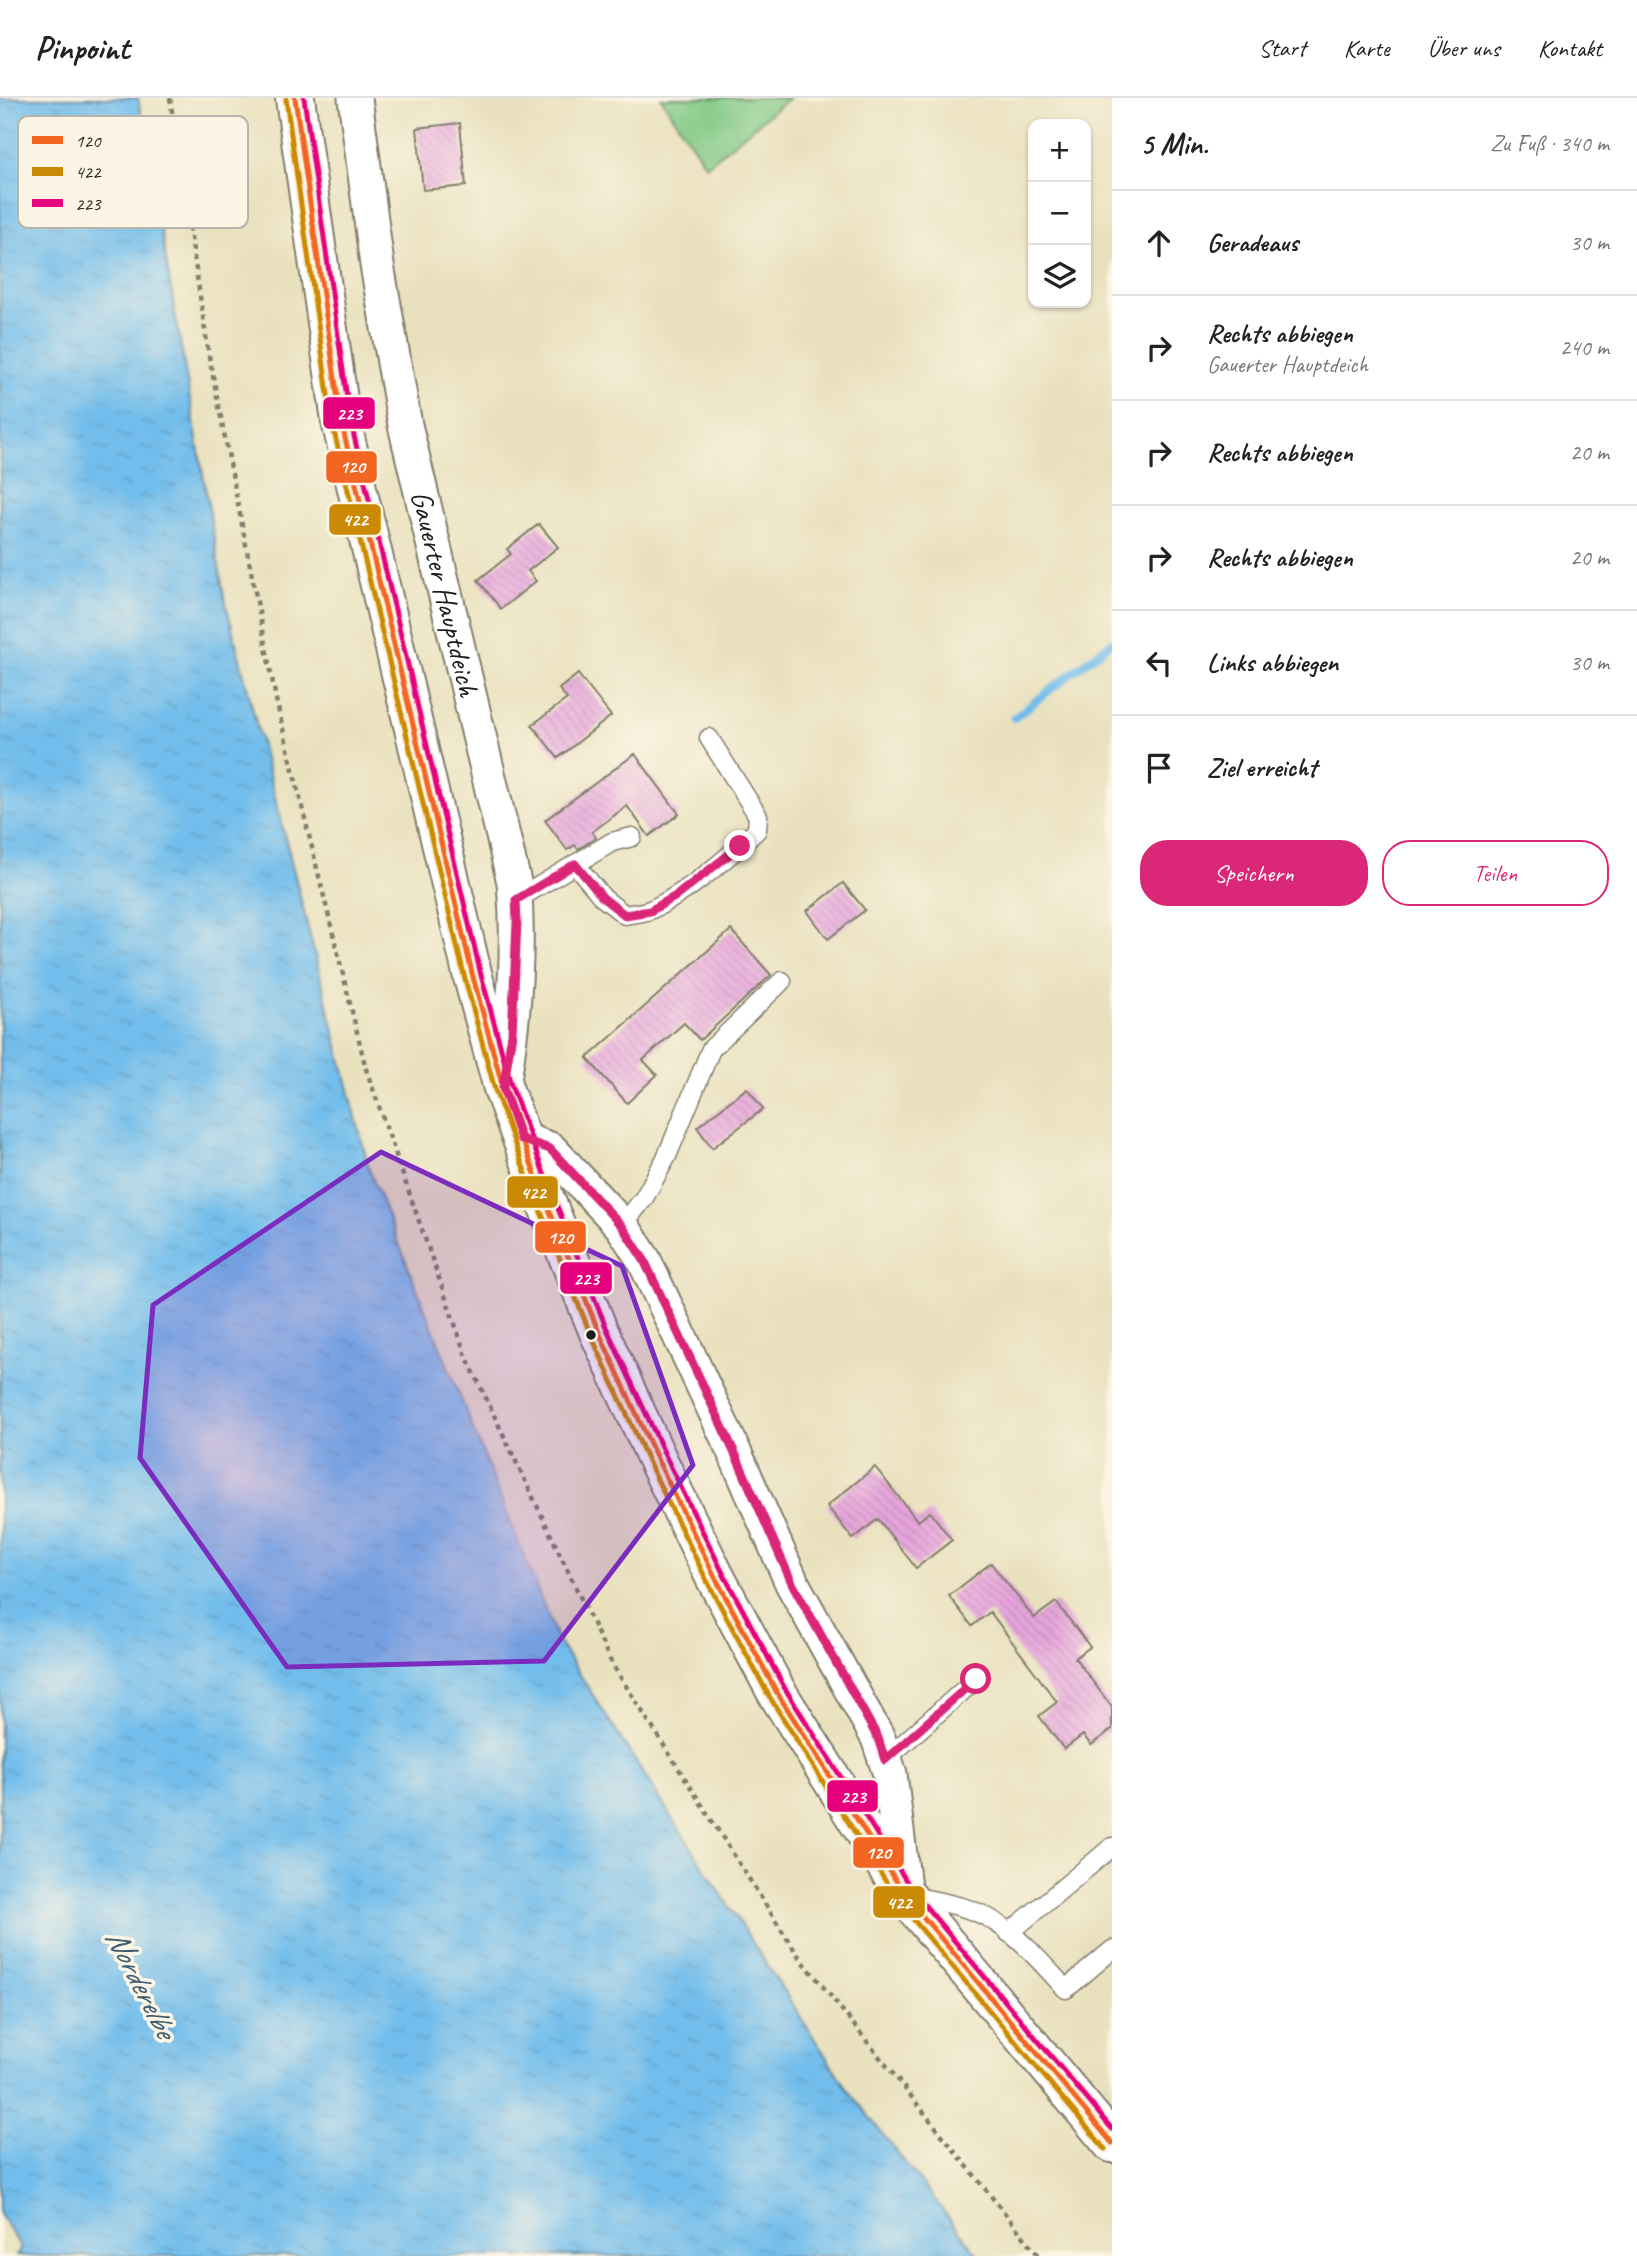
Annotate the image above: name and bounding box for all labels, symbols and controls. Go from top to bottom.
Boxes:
text: Pinpoint [35,27,129,69]
text: Start [1259,33,1306,63]
text: Karte [1344,33,1390,63]
text: Über uns [1428,33,1500,63]
text: Kontakt [1538,33,1602,63]
legend [18,116,248,228]
map controls [1028,119,1091,308]
button: + [1028,119,1091,182]
text: 5 Min. [1140,125,1208,163]
text: 120 [75,129,102,153]
text: Zu Fuß · 340 m [1490,129,1609,158]
text: 422 [75,160,102,184]
button: − [1028,182,1091,245]
text: 223 [75,192,102,216]
icon: ahead [1140,224,1178,262]
text: Geradeaus [1207,226,1298,259]
text: 30 m [1570,228,1609,257]
button: layers [1028,245,1091,308]
text: Rechts abbiegen [1207,317,1353,350]
icon: right [1140,329,1178,367]
text: 240 m [1560,333,1609,362]
text: Gauerter Hauptdeich [1207,350,1368,379]
line badge: 223 [322,396,376,430]
text: 223 [336,402,364,426]
icon: right [1140,434,1178,472]
text: Rechts abbiegen [1207,436,1353,469]
text: 20 m [1570,438,1609,467]
line badge: 120 [325,450,378,484]
text: 120 [339,455,367,479]
street label: Gauerter Hauptdeich [402,487,488,701]
line badge: 422 [328,503,382,536]
text: 422 [342,508,370,532]
icon: right [1140,539,1178,577]
text: Rechts abbiegen [1207,541,1353,574]
text: 20 m [1570,543,1609,572]
icon: left [1140,644,1178,682]
text: Links abbiegen [1207,646,1338,679]
text: 30 m [1570,648,1609,677]
icon: arrive [1140,749,1178,787]
text: Ziel erreicht [1207,751,1317,784]
route end [724,830,755,861]
button: Speichern [1140,840,1368,906]
button: Teilen [1382,840,1609,906]
line badge: 422 [506,1175,559,1209]
text: 422 [520,1181,548,1205]
line badge: 120 [534,1220,587,1254]
text: 120 [547,1226,575,1250]
line badge: 223 [559,1261,613,1295]
text: 223 [573,1267,601,1291]
unlabelled marker [584,1328,598,1342]
route start [960,1663,991,1694]
line badge: 223 [826,1779,879,1813]
text: 223 [840,1785,868,1809]
line badge: 120 [852,1836,905,1869]
text: 120 [865,1841,893,1865]
line badge: 422 [872,1885,926,1919]
text: 422 [886,1891,914,1915]
water label: Norderelbe [96,1922,188,2048]

